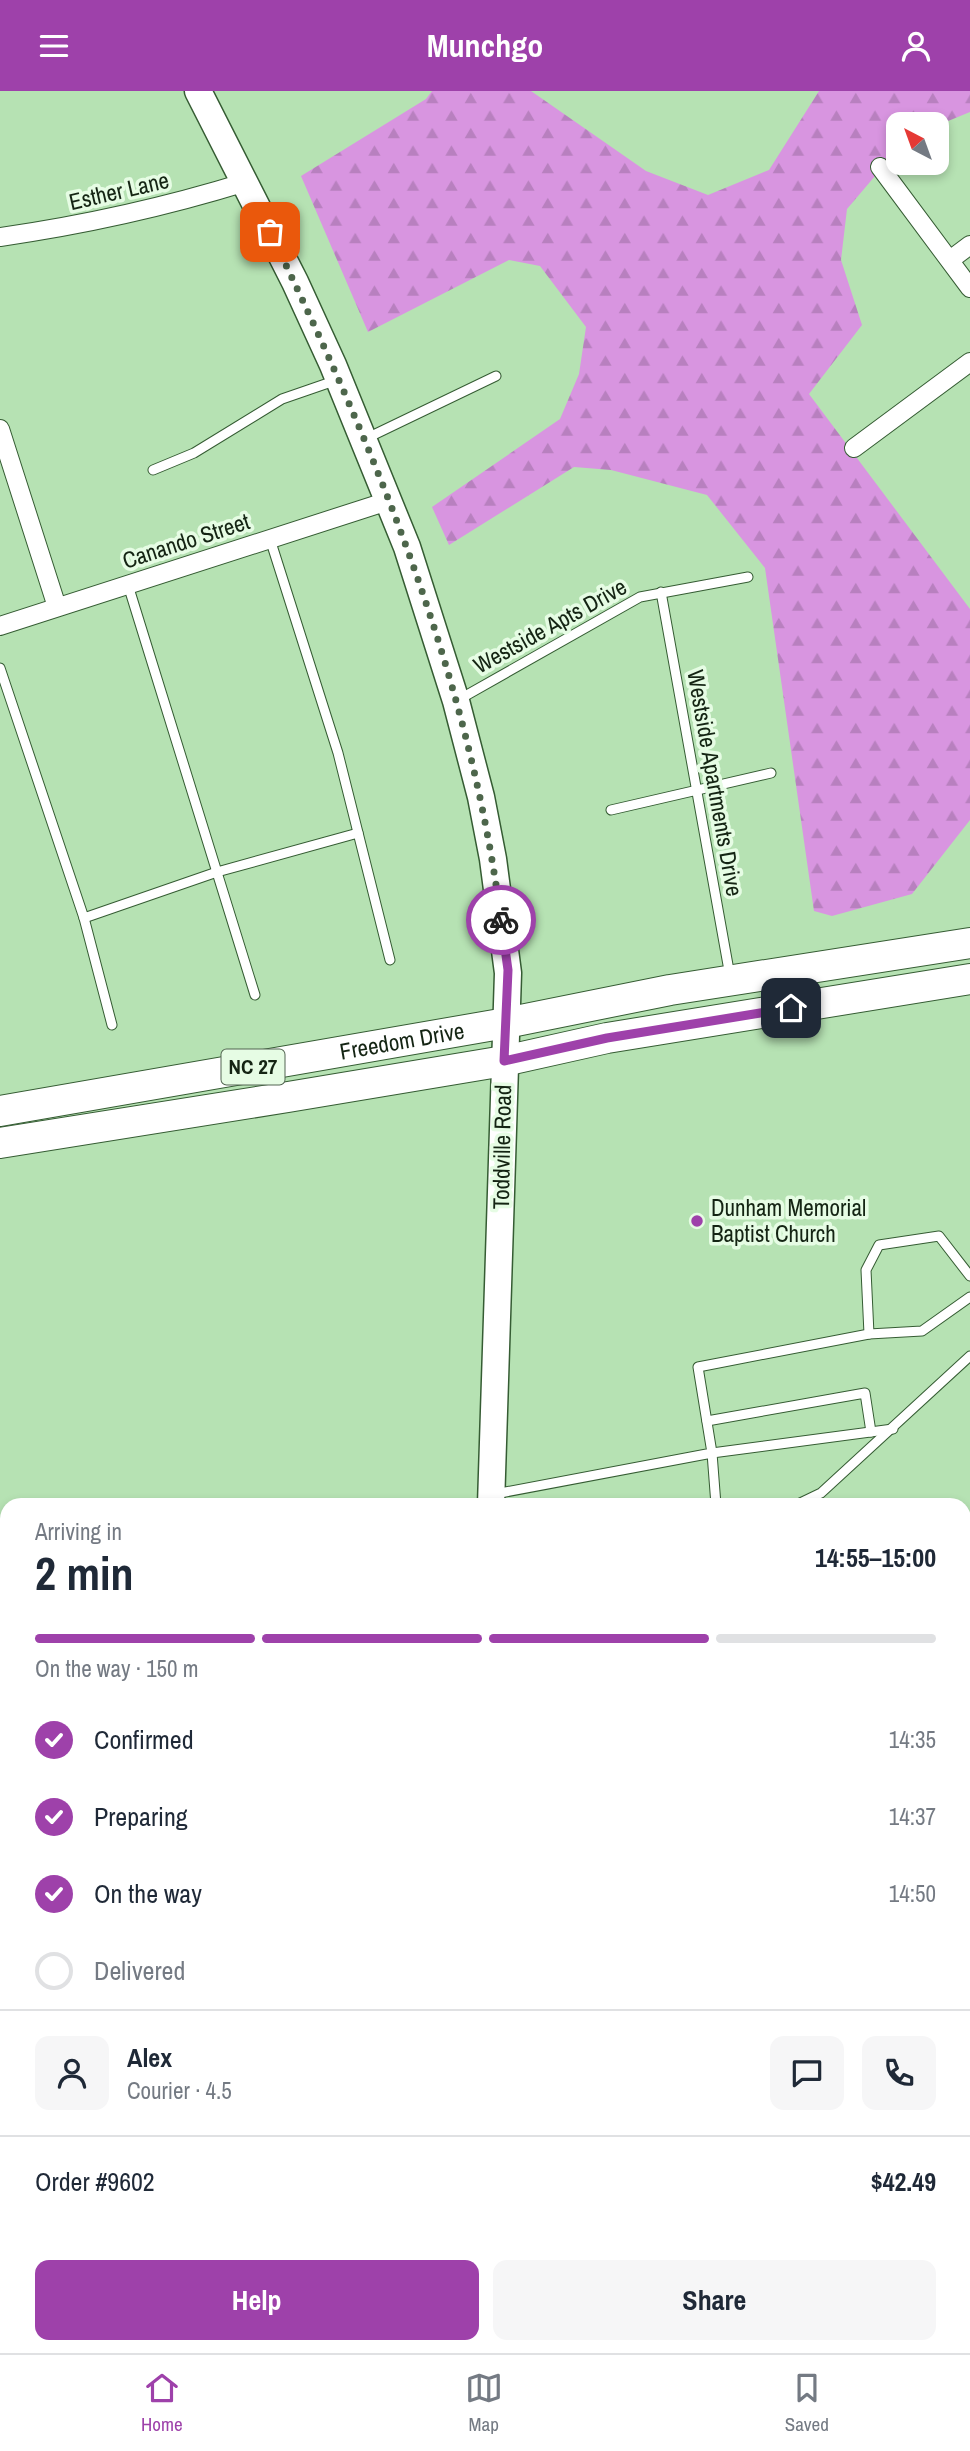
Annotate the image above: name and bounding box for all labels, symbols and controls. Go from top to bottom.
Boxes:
text: Munchgo [427,24,543,67]
icon: menu [35,27,73,65]
icon: person [897,27,935,65]
north arrow [886,112,948,175]
map controls [886,112,949,175]
street label: Esther Lane [66,164,172,217]
pin [240,202,300,262]
icon: bag [251,213,289,251]
street label: Canando Street [118,505,253,576]
street label: Westside Apts Drive [468,571,632,680]
street label: Westside Apartments Drive [680,667,751,898]
courier [466,885,536,955]
icon: bike [482,901,520,939]
pin [761,978,821,1038]
icon: home [772,989,810,1027]
street label: Freedom Drive [337,1015,467,1067]
road number: NC 27 [222,1049,284,1084]
street label: Toddville Road [485,1084,518,1210]
place label: Dunham Memorial Baptist Church [711,1192,866,1249]
marker: Dunham Memorial Baptist Church [689,1213,705,1229]
text: Arriving in [35,1516,122,1547]
text: 14:55–15:00 [815,1540,936,1575]
text: 2 min [35,1542,134,1604]
text: On the way · 150 m [35,1653,199,1684]
icon: check [35,1721,73,1759]
text: Confirmed [94,1722,194,1757]
text: 14:35 [889,1724,936,1755]
icon: check [35,1798,73,1836]
text: Preparing [94,1799,188,1834]
text: 14:37 [889,1801,936,1832]
icon: check [35,1875,73,1913]
text: On the way [94,1876,202,1911]
text: 14:50 [889,1878,936,1909]
text: Delivered [94,1953,185,1988]
button: person [35,2036,109,2110]
button: chat [770,2036,844,2110]
button: phone [862,2036,936,2110]
text: Alex [127,2040,172,2075]
text: Courier · 4.5 [127,2075,232,2106]
text: Order #9602 [35,2164,155,2199]
text: $42.49 [871,2164,936,2199]
button: Help [35,2260,479,2340]
button: Share [493,2260,936,2340]
tab: Home [141,2369,183,2437]
tab: Map [465,2369,503,2437]
tab: Saved [785,2369,829,2437]

